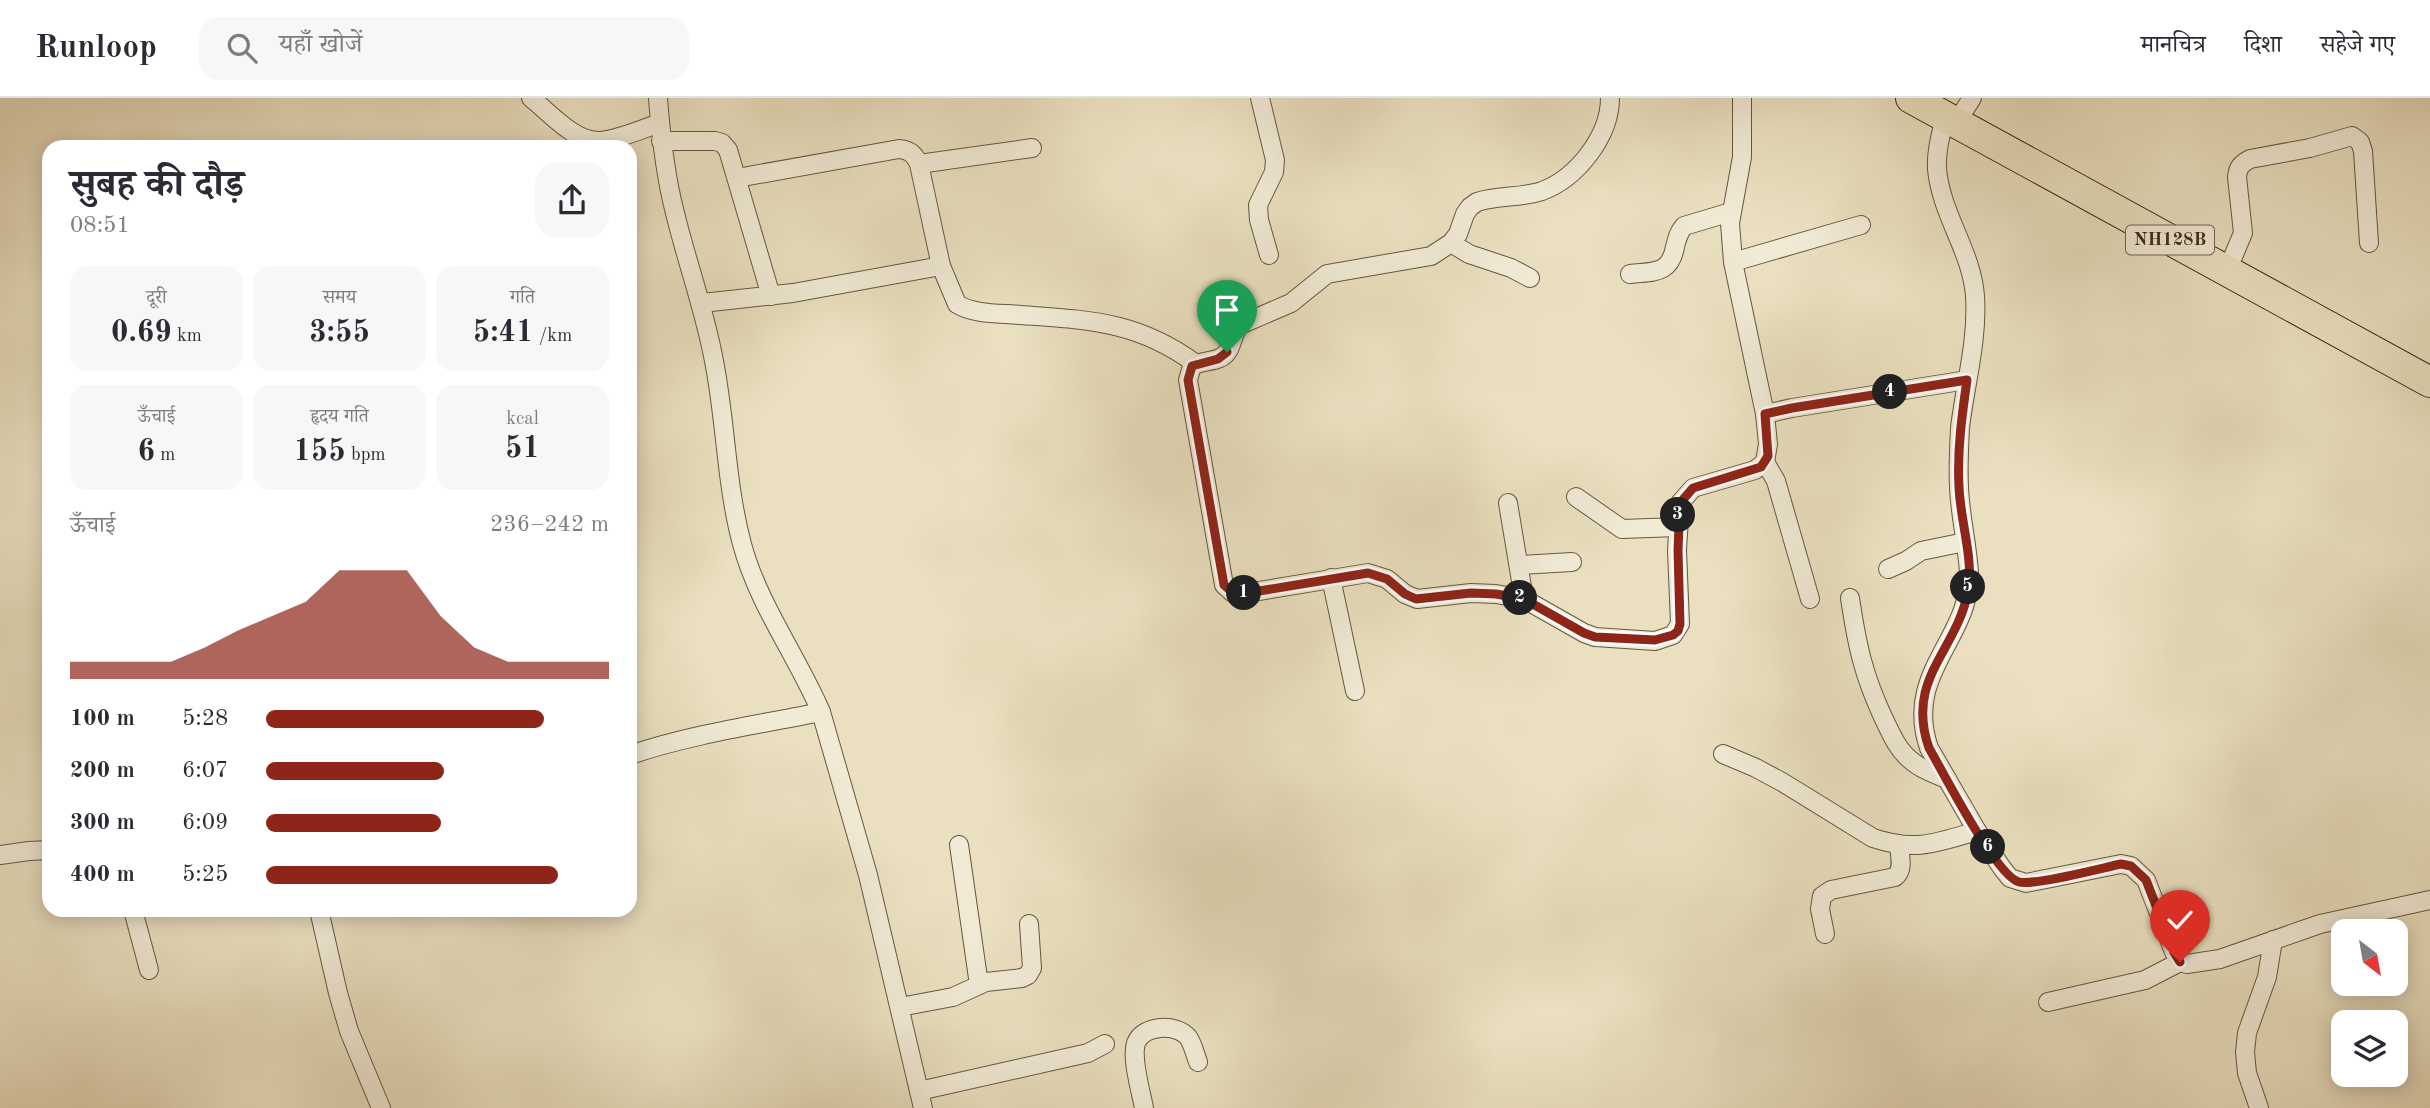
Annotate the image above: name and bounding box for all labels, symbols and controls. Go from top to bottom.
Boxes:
search box [199,17,689,80]
icon: search [223,29,261,67]
text: Runloop [35,32,157,65]
text: यहाँ खोजें [279,32,362,58]
text: मानचित्र [2141,34,2206,58]
text: दिशा [2244,34,2282,58]
text: सहेजे गए [2320,34,2395,58]
button: share [535,163,609,237]
text: सुबह की दौड़ [70,167,244,205]
text: 08:51 [70,214,130,237]
road number: NH128B [2126,225,2214,254]
pin [1197,280,1257,352]
text: दूरी [146,289,167,308]
text: समय [323,289,356,308]
text: गति [510,289,535,308]
icon: arrive [1208,291,1246,329]
text: 0.69 [111,318,172,348]
text: 3:55 [309,318,370,348]
text: 5:41 [473,318,533,348]
text: km [172,327,202,346]
text: /km [533,327,572,346]
pin: 4 [1872,374,1908,410]
text: 4 [1884,382,1895,401]
text: ऊँचाई [138,408,175,427]
text: हृदय गति [310,408,369,427]
text: kcal [506,410,539,429]
text: 51 [505,434,540,464]
text: 6 [138,437,155,467]
text: 155 [293,437,346,467]
text: m [155,446,175,465]
text: bpm [346,446,386,465]
pin: 3 [1660,498,1696,532]
text: 3 [1672,505,1683,524]
text: 236–242 m [490,513,609,536]
text: ऊँचाई [70,514,115,537]
pin: 5 [1951,570,1986,604]
pin: 1 [1226,575,1262,610]
text: 5 [1962,577,1973,596]
pin: 2 [1502,580,1538,616]
text: 1 [1238,583,1249,602]
text: 2 [1514,588,1525,607]
text: 100 m [70,707,135,730]
text: 5:28 [182,707,228,730]
text: 200 m [70,759,135,782]
text: 6:07 [182,759,228,782]
text: 300 m [70,811,135,834]
text: 6:09 [182,811,228,834]
pin: 6 [1970,830,2006,864]
text: 6 [1982,837,1993,856]
text: 400 m [70,863,135,886]
text: 5:25 [182,863,228,886]
pin [2150,890,2210,962]
icon: check [2161,901,2199,939]
north arrow [2331,919,2408,996]
map controls [2331,919,2408,1087]
button: layers [2331,1010,2408,1087]

